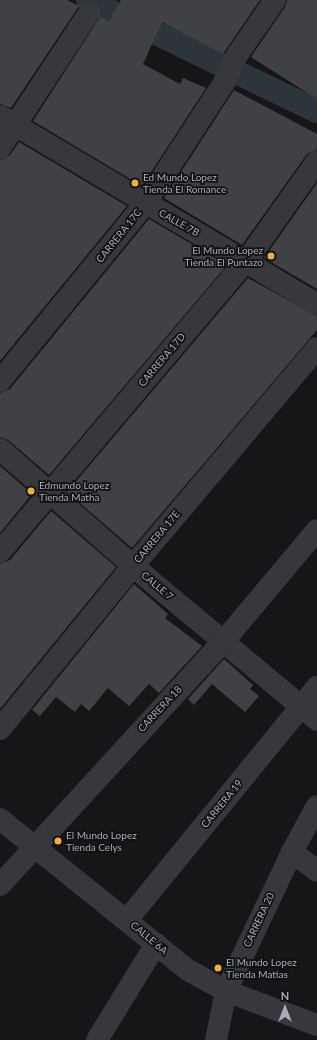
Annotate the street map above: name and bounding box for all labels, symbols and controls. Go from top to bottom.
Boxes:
place label: Ed Mundo Lopez Tienda El Romance [143,171,226,194]
marker: Ed Mundo Lopez Tienda El Romance [130,178,140,188]
street label: CARRERA 17C [94,207,144,265]
street label: CALLE 7B [157,207,201,239]
place label: El Mundo Lopez Tienda El Puntazo [184,244,263,268]
marker: El Mundo Lopez Tienda El Puntazo [266,251,276,261]
street label: CARRERA 17D [136,331,188,389]
place label: Edmundo Lopez Tienda Matha [39,479,109,502]
marker: Edmundo Lopez Tienda Matha [26,486,36,496]
street label: CARRERA 17E [132,508,182,566]
street label: CALLE 7 [139,569,175,603]
street label: CARRERA 18 [136,683,184,735]
street label: CARRERA 19 [199,777,245,831]
place label: El Mundo Lopez Tienda Celys [66,829,137,852]
marker: El Mundo Lopez Tienda Celys [53,836,63,846]
street label: CARRERA 20 [241,891,277,949]
street label: CALLE 6A [128,919,170,957]
place label: El Mundo Lopez Tienda Matias [226,956,297,980]
marker: El Mundo Lopez Tienda Matias [213,963,223,973]
north arrow [265,988,305,1028]
text: N [281,989,289,1002]

